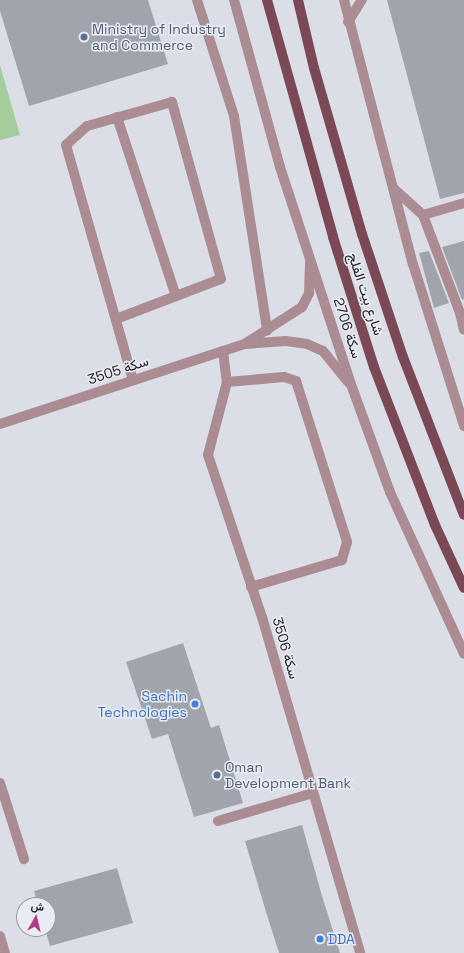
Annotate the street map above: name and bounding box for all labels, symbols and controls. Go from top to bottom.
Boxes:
place label: Ministry of Industry and Commerce [92,21,226,54]
marker: Ministry of Industry and Commerce [79,32,89,42]
street label: شارع بيت الفلج [345,251,387,337]
street label: سكة 2706 [330,296,366,360]
street label: سكة 3505 [85,352,151,388]
street label: سكة 3506 [269,615,303,681]
place label: Sachin Technologies [98,688,187,720]
marker: Sachin Technologies [190,699,200,709]
place label: Oman Development Bank [225,759,351,792]
marker: Oman Development Bank [212,770,222,780]
north arrow [16,897,56,937]
text: ش [30,898,45,914]
place label: DDA [328,931,355,947]
marker: DDA [315,934,325,944]

